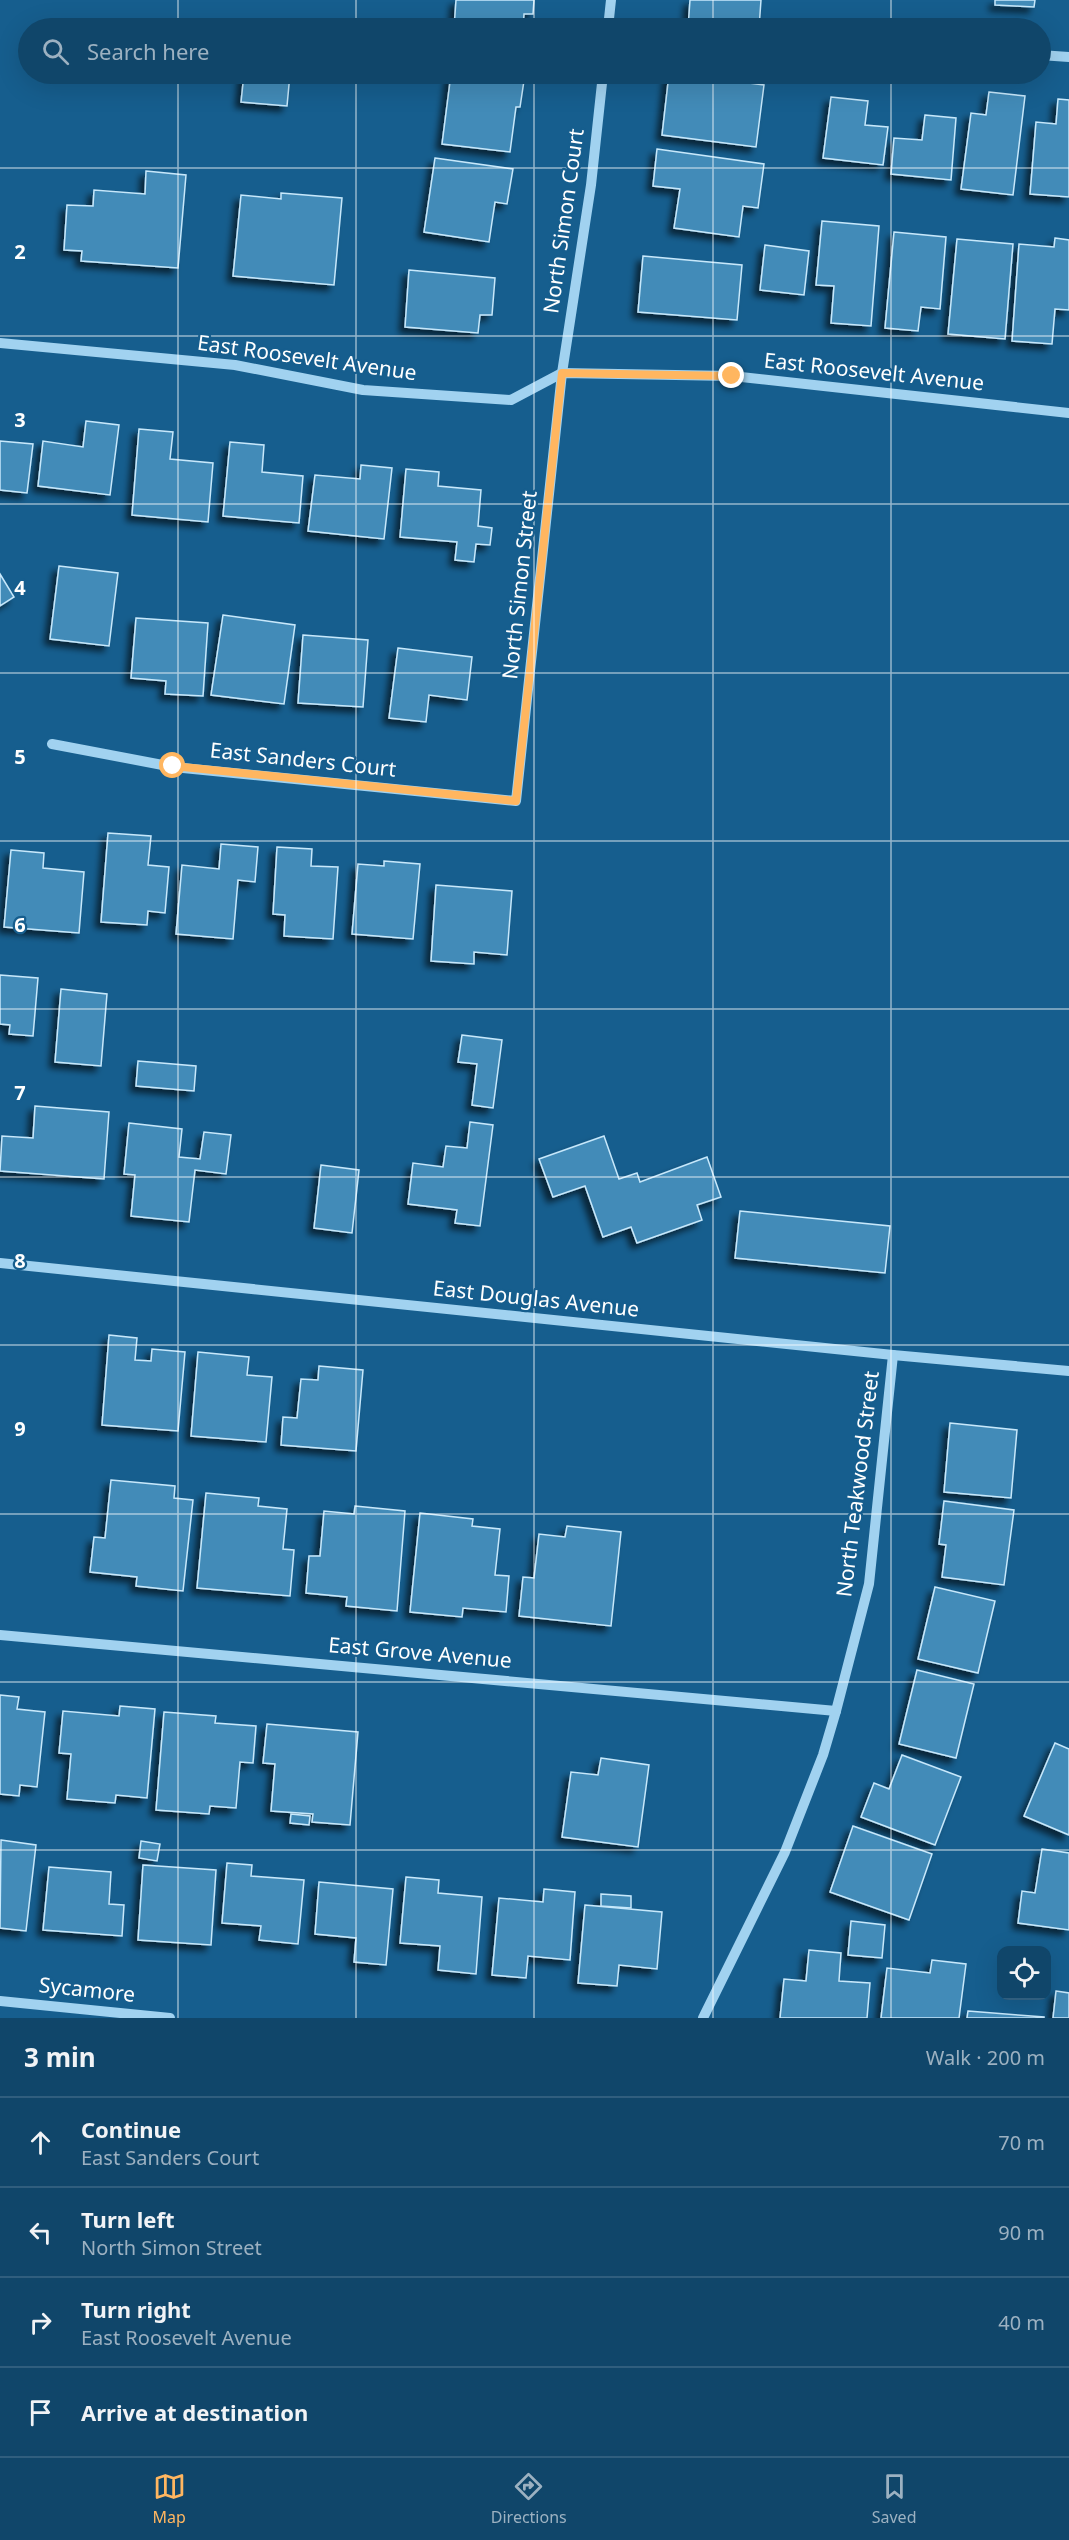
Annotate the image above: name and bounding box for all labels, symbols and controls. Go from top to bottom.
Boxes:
search box [18,18,1051,84]
icon: search [39,35,72,68]
text: Search here [87,36,209,66]
street label: North Simon Court [536,126,590,315]
text: 2 [14,238,26,265]
street label: East Roosevelt Avenue [196,328,419,386]
street label: East Roosevelt Avenue [763,346,986,396]
route end [718,362,744,388]
text: 3 [14,406,26,433]
street label: North Simon Street [495,489,543,681]
text: 4 [14,574,26,601]
street label: East Sanders Court [209,735,398,783]
text: 5 [14,743,26,770]
route start [159,752,185,778]
text: 6 [14,911,26,938]
text: 7 [14,1079,26,1106]
text: 8 [14,1247,26,1274]
street label: East Douglas Avenue [432,1273,640,1323]
street label: North Teakwood Street [829,1369,885,1598]
text: 9 [14,1415,26,1442]
street label: East Grove Avenue [327,1630,513,1674]
map controls [997,1946,1051,2000]
button: locate [997,1946,1051,2000]
street label: Sycamore [38,1970,137,2008]
text: 3 min [24,2039,96,2075]
text: Walk · 200 m [926,2044,1045,2071]
text: Continue [81,2114,181,2144]
icon: ahead [24,2126,57,2159]
text: 70 m [998,2129,1045,2156]
text: East Sanders Court [81,2144,259,2171]
text: Turn left [81,2204,175,2234]
icon: left [24,2216,57,2249]
text: 90 m [998,2219,1045,2246]
text: North Simon Street [81,2234,262,2261]
text: Turn right [81,2294,191,2324]
icon: right [24,2306,57,2339]
text: 40 m [998,2309,1045,2336]
text: East Roosevelt Avenue [81,2324,292,2351]
icon: arrive [24,2396,57,2429]
text: Arrive at destination [81,2397,308,2427]
tab: Map [152,2470,186,2528]
tab: Directions [491,2470,567,2528]
tab: Saved [872,2470,916,2528]

